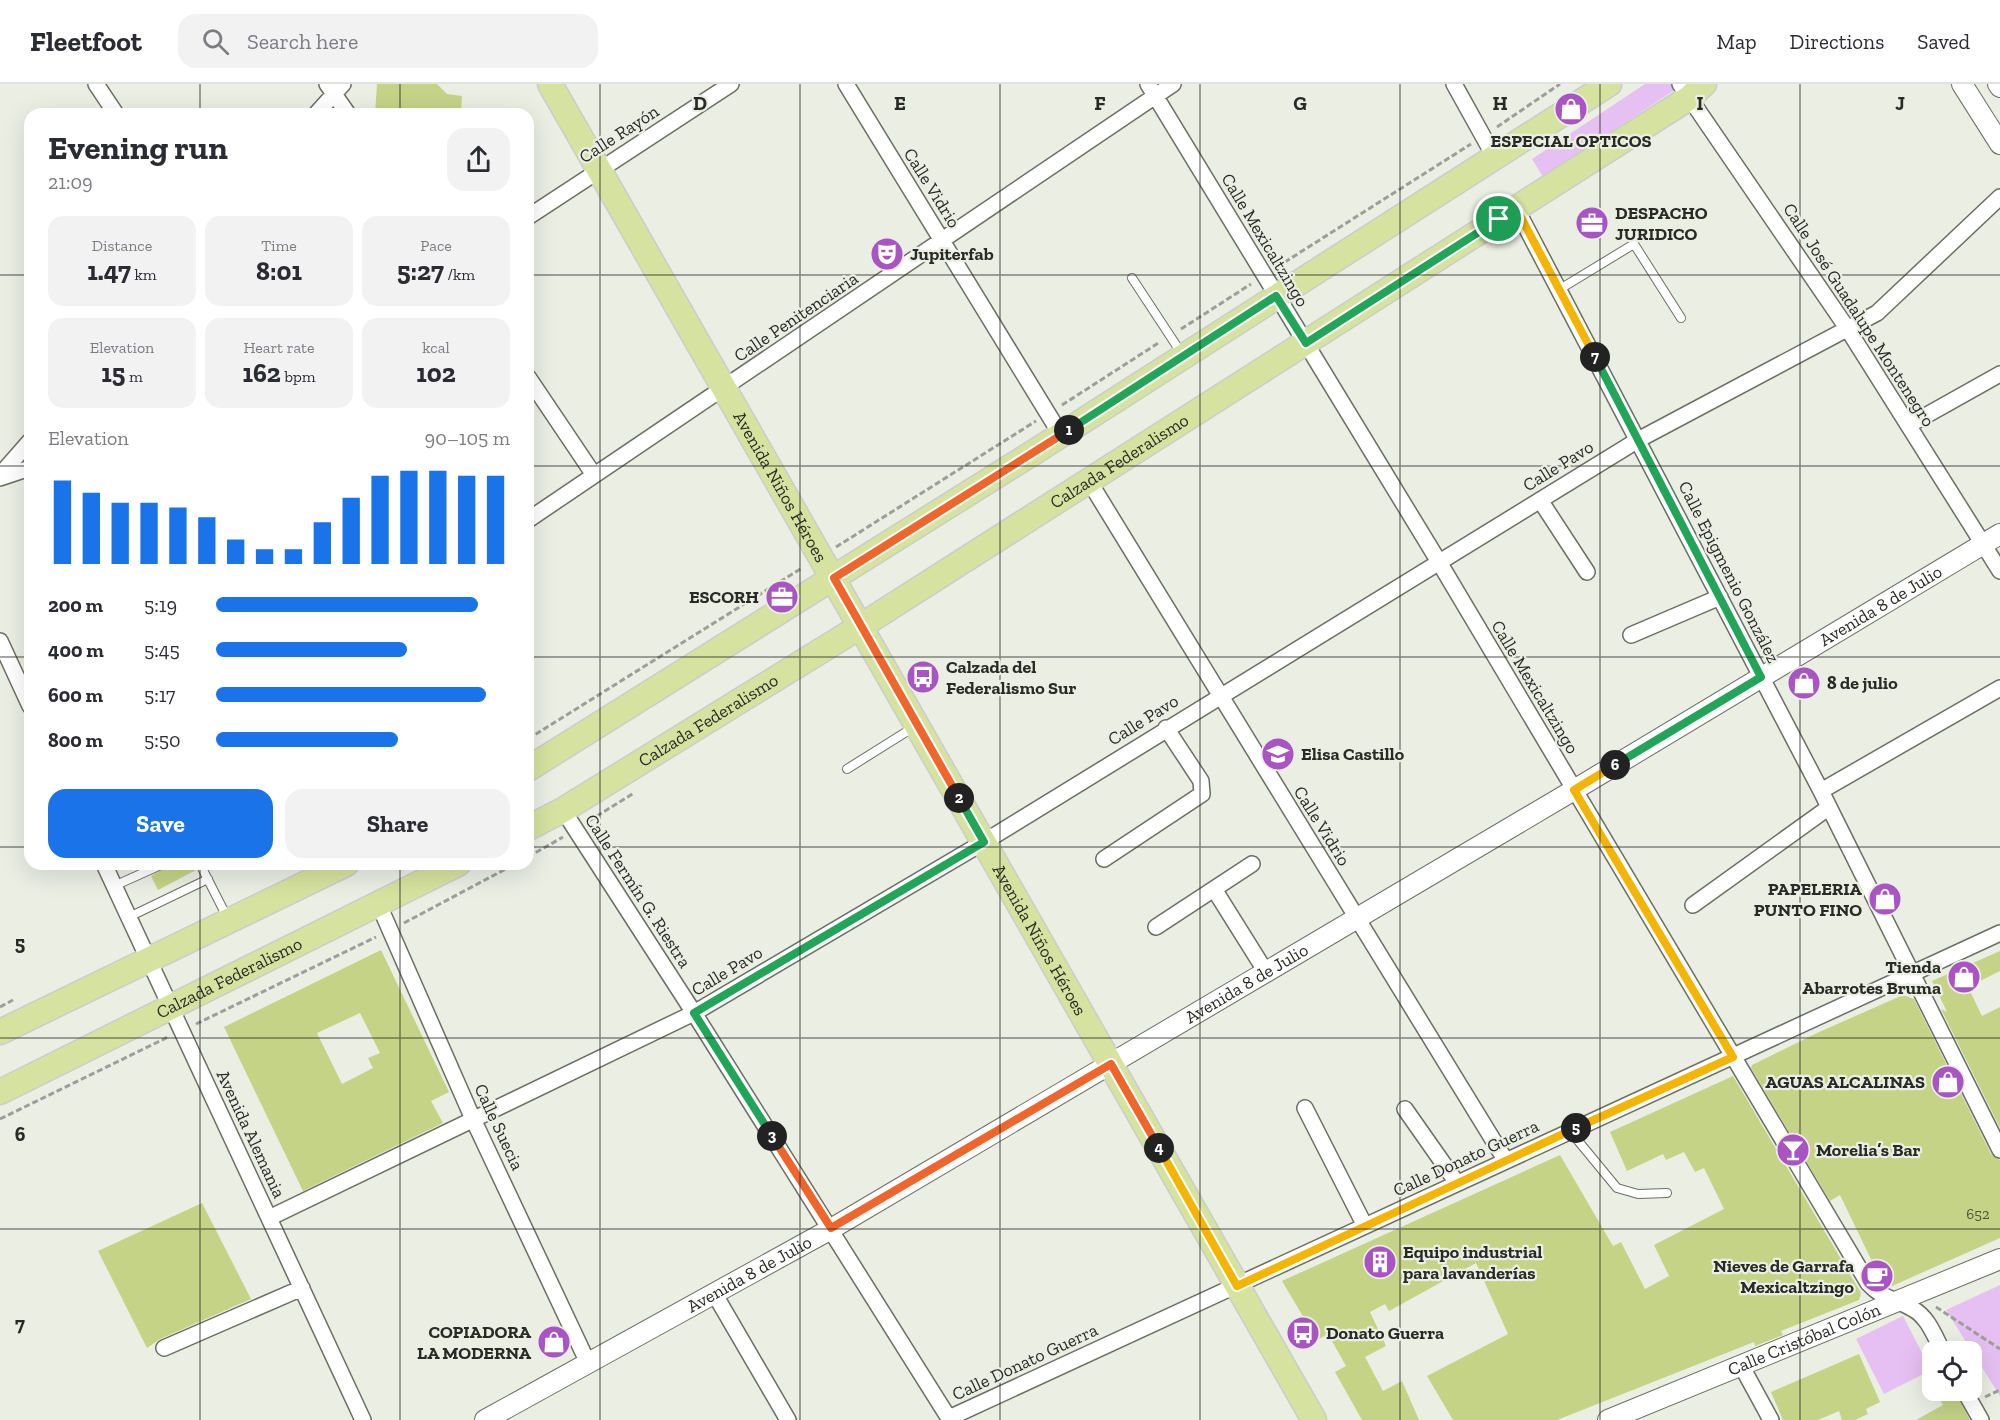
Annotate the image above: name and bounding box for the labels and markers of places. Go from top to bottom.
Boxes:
shop icon: ESPECIAL OPTICOS [1553,91,1589,127]
place label: ESPECIAL OPTICOS [1490,130,1652,152]
pin [1473,193,1524,244]
place label: DESPACHO JURIDICO [1615,202,1708,245]
office icon: DESPACHO JURIDICO [1574,205,1610,241]
theatre icon: Jupiterfab [869,236,905,272]
place label: Jupiterfab [910,243,994,265]
pin: 7 [1580,342,1610,372]
pin: 1 [1054,415,1084,445]
office icon: ESCORH [764,579,800,615]
place label: ESCORH [689,586,759,608]
place label: Calzada del Federalismo Sur [946,656,1076,699]
bus stop icon: Calzada del Federalismo Sur [905,659,941,695]
shop icon: 8 de julio [1786,665,1822,701]
place label: 8 de julio [1827,672,1898,694]
school or university icon: Elisa Castillo [1260,736,1296,772]
place label: Elisa Castillo [1301,743,1405,765]
pin: 6 [1600,750,1630,780]
pin: 2 [944,783,974,813]
place label: PAPELERIA PUNTO FINO [1754,878,1863,921]
shop icon: PAPELERIA PUNTO FINO [1867,881,1903,917]
place label: Tienda Abarrotes Bruma [1802,956,1941,999]
shop icon: Tienda Abarrotes Bruma [1946,959,1982,995]
shop icon: AGUAS ALCALINAS [1930,1064,1966,1100]
place label: AGUAS ALCALINAS [1765,1071,1925,1093]
pin: 5 [1561,1113,1591,1143]
pin: 3 [757,1121,787,1151]
bar icon: Morelia’s Bar [1775,1132,1811,1168]
pin: 4 [1144,1133,1174,1163]
place label: Morelia’s Bar [1816,1139,1921,1161]
place label: Equipo industrial para lavanderías [1403,1241,1542,1284]
building icon: Equipo industrial para lavanderías [1362,1244,1398,1280]
place label: Nieves de Garrafa Mexicaltzingo [1713,1255,1855,1298]
cafe icon: Nieves de Garrafa Mexicaltzingo [1859,1258,1895,1294]
bus stop icon: Donato Guerra [1285,1315,1321,1351]
place label: COPIADORA LA MODERNA [417,1321,532,1364]
place label: Donato Guerra [1326,1322,1444,1344]
shop icon: COPIADORA LA MODERNA [536,1324,572,1360]

